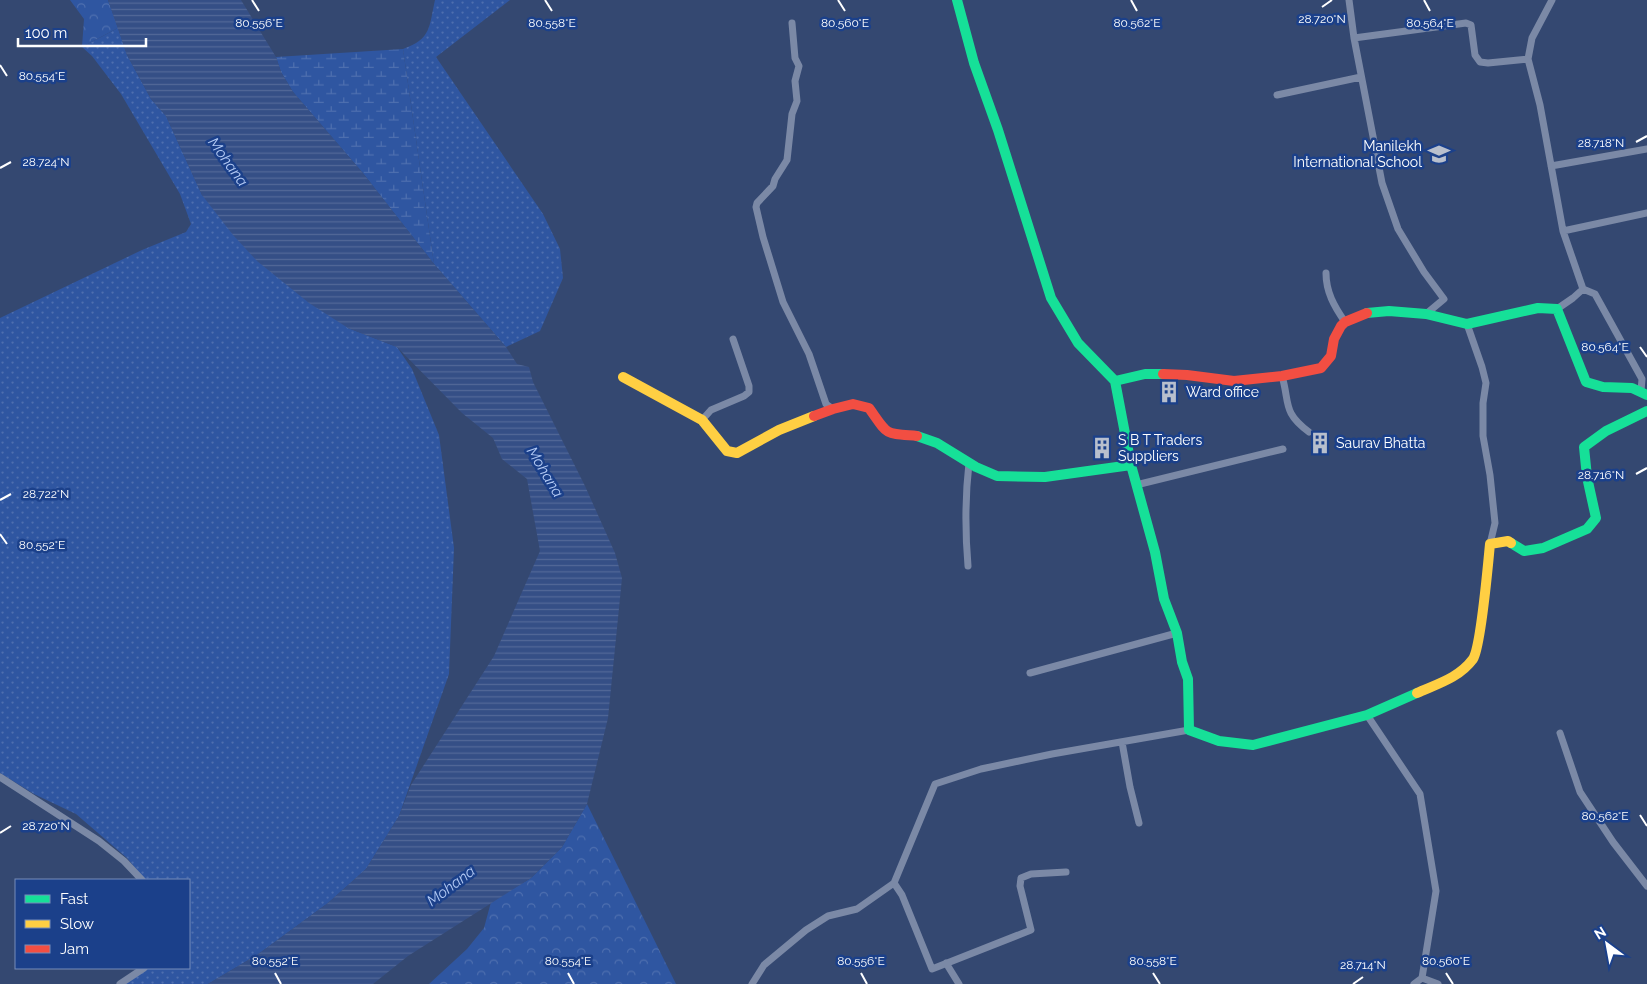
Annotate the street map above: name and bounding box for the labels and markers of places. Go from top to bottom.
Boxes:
place label: Manilekh International School [1293,138,1422,170]
school or university icon: Manilekh International School [1426,141,1452,167]
building icon: Ward office [1156,379,1182,405]
place label: Ward office [1186,384,1259,400]
building icon: Saurav Bhatta [1307,430,1333,456]
place label: S B T Traders Suppliers [1118,432,1202,464]
building icon: S B T Traders Suppliers [1089,435,1115,461]
place label: Saurav Bhatta [1336,435,1425,451]

